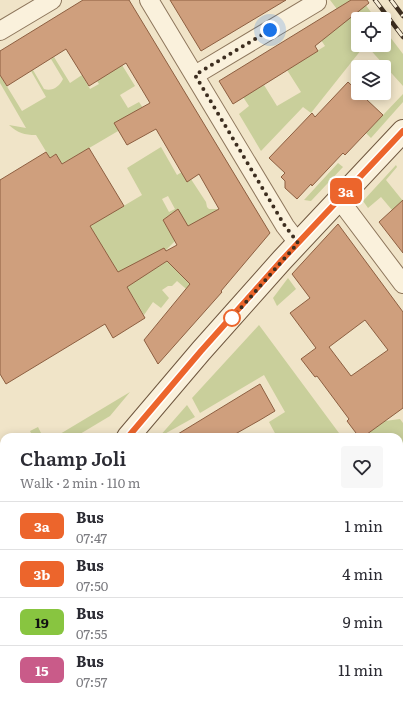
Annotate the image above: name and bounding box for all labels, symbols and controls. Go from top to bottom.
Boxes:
map controls [351,12,391,100]
button: locate [351,12,391,52]
your location [260,20,280,40]
button: layers [351,60,391,100]
line badge: 3a [328,178,364,204]
text: 3a [338,181,354,201]
unlabelled marker [223,309,241,327]
text: Champ Joli [20,444,126,472]
button: heart [341,446,383,488]
text: Walk · 2 min · 110 m [20,473,140,492]
text: Bus [76,505,104,528]
text: 1 min [344,514,383,537]
text: 3a [34,516,50,536]
text: 07:47 [76,528,107,547]
text: Bus [76,553,104,576]
text: 4 min [342,562,383,585]
text: 3b [34,564,50,584]
text: 07:50 [76,576,108,595]
text: Bus [76,601,104,624]
text: 9 min [343,610,383,633]
text: 19 [35,612,49,632]
text: 07:55 [76,624,107,643]
text: Bus [76,649,104,672]
text: 11 min [338,658,383,681]
text: 15 [35,660,49,680]
text: 07:57 [76,672,107,691]

